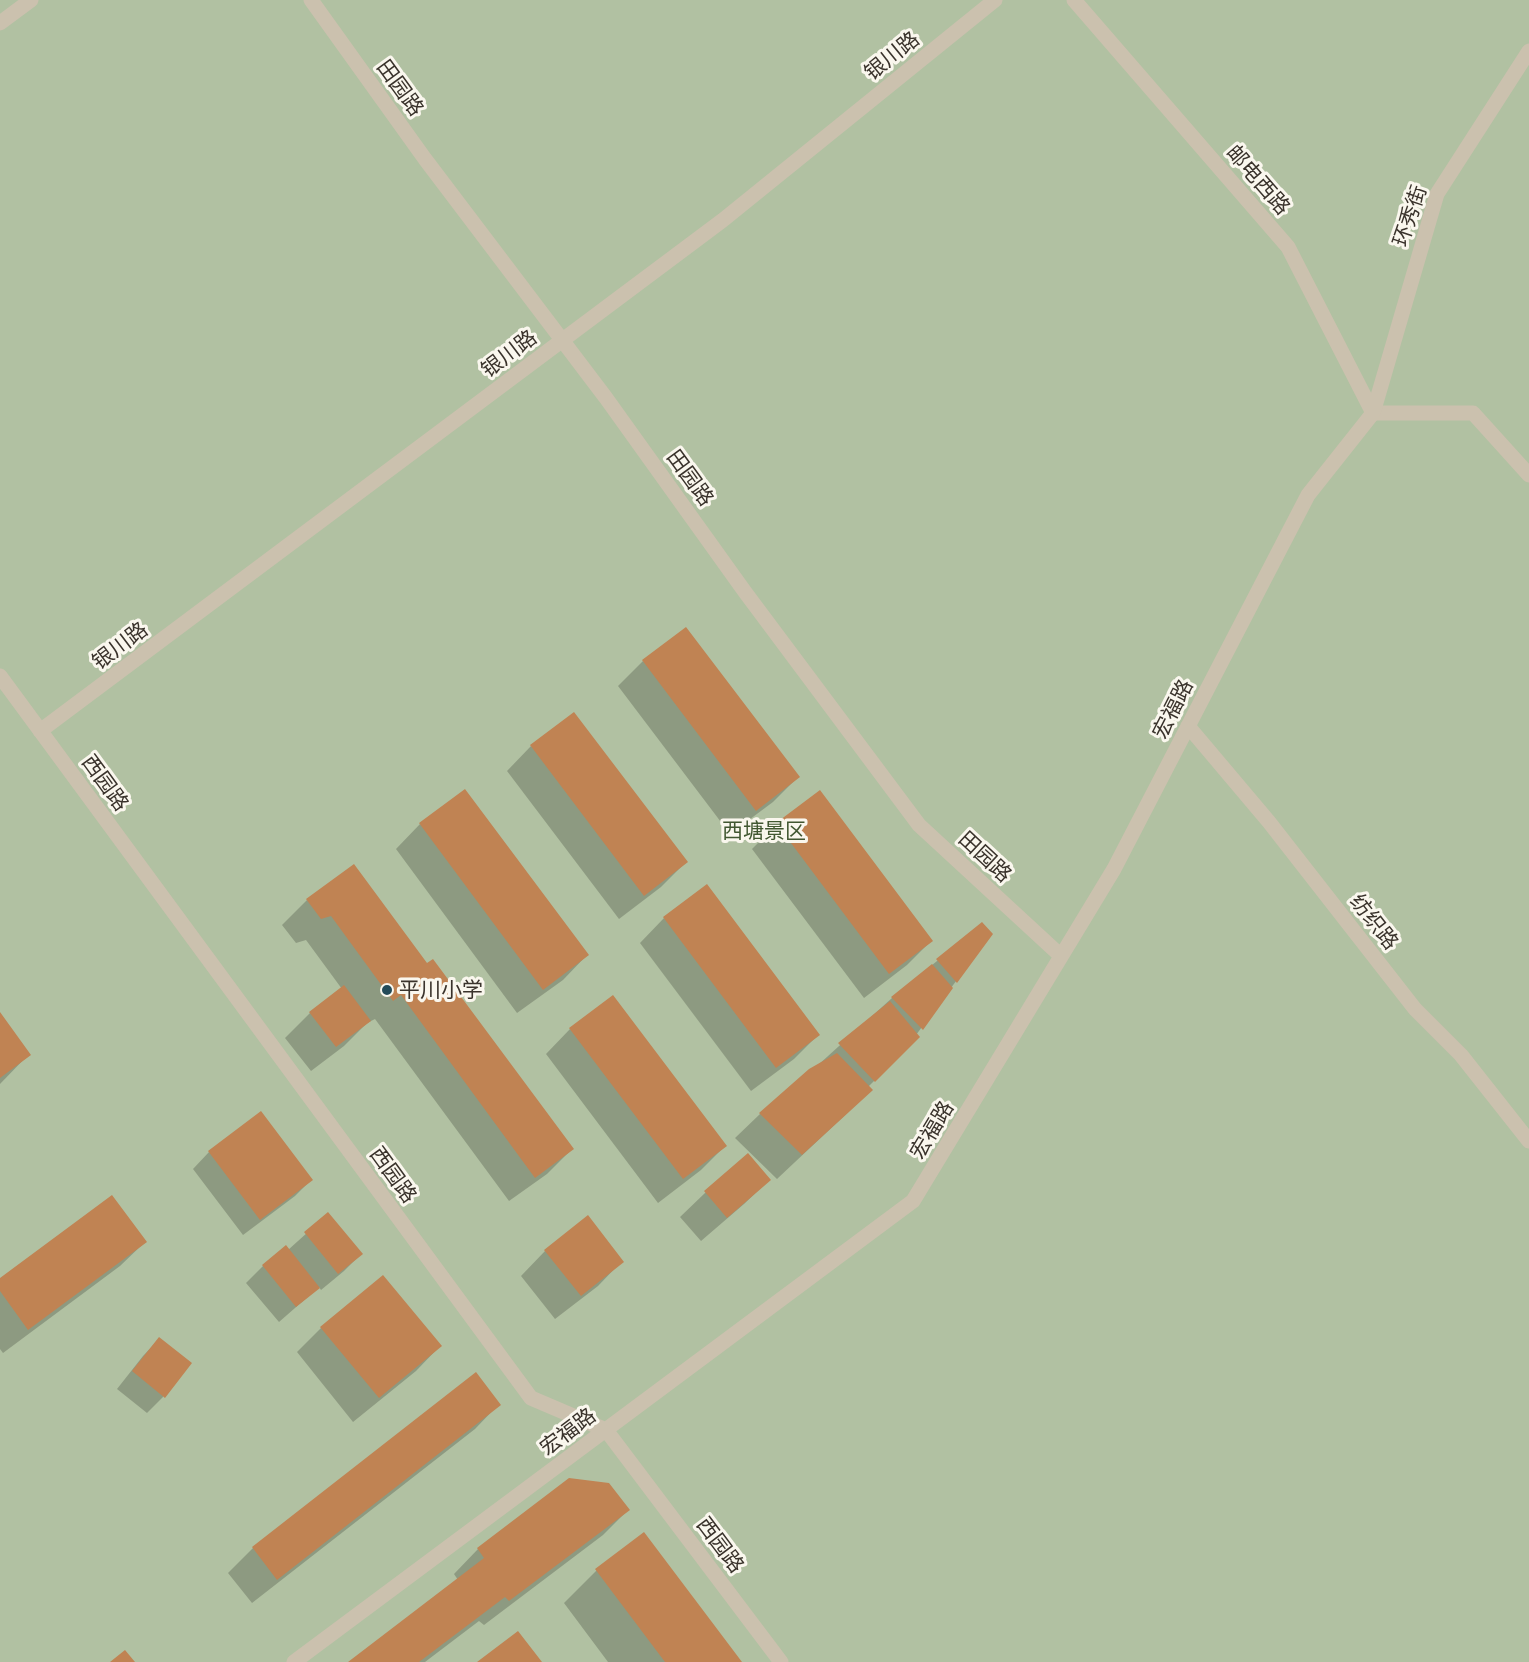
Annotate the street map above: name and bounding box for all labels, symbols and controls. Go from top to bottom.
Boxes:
street label: 银川路 [860,26,924,86]
street label: 田园路 [371,55,429,121]
street label: 邮电西路 [1221,140,1295,220]
street label: 环秀街 [1388,182,1432,250]
street label: 银川路 [476,325,542,383]
street label: 田园路 [661,445,719,511]
street label: 银川路 [87,617,153,675]
street label: 宏福路 [1147,675,1199,743]
street label: 西园路 [76,750,134,816]
park label: 西塘景区 [722,818,806,844]
street label: 田园路 [953,826,1017,888]
street label: 纺织路 [1345,889,1403,955]
place label: 平川小学 [399,977,483,1003]
marker: 平川小学 [380,983,394,997]
street label: 宏福路 [905,1097,959,1163]
street label: 西园路 [364,1142,422,1208]
street label: 宏福路 [535,1403,601,1461]
street label: 西园路 [691,1512,749,1578]

